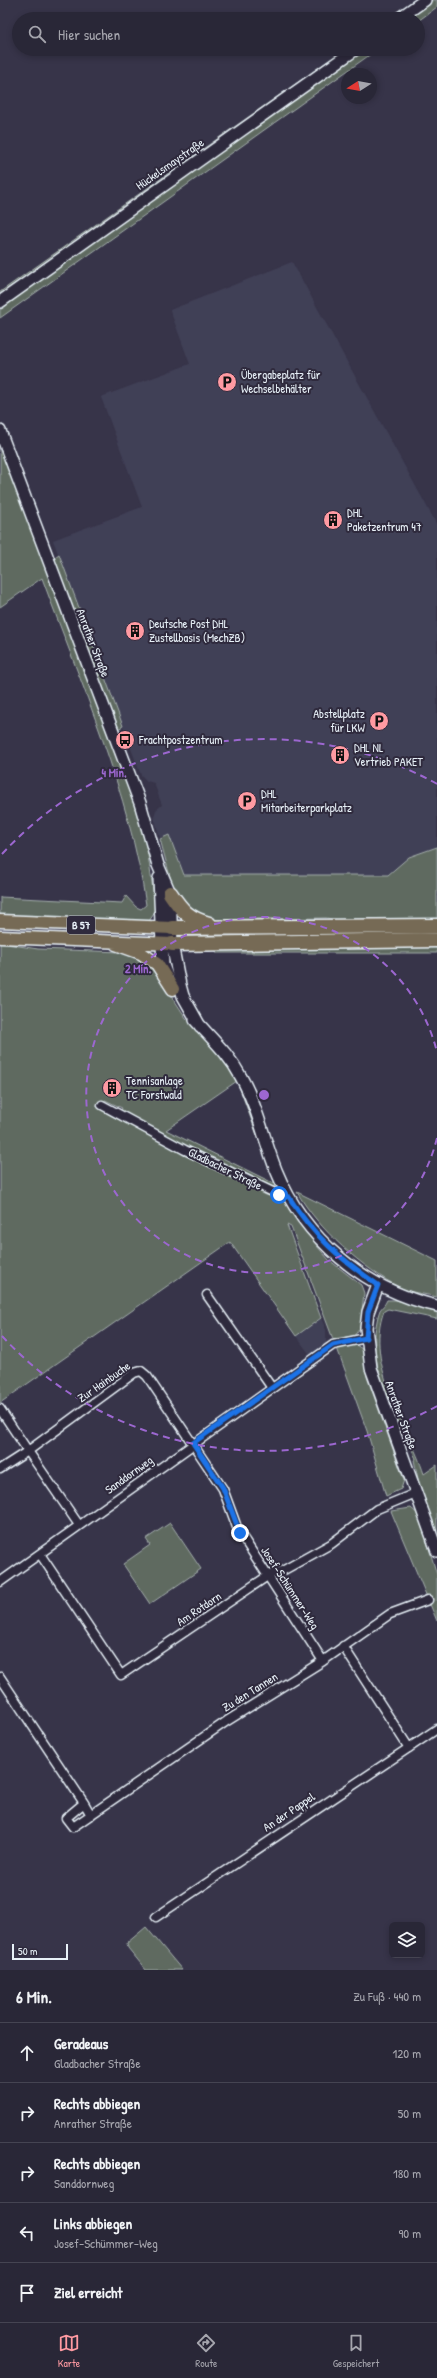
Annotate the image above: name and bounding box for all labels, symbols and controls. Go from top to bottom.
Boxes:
search box [12,12,425,56]
icon: search [26,23,48,45]
text: Hier suchen [58,24,120,45]
north arrow [341,68,377,104]
street label: Hückelsmaystraße [132,134,207,193]
place label: Übergabeplatz für Wechselbehälter [241,366,321,397]
parking icon: Übergabeplatz für Wechselbehälter [216,371,238,393]
place label: DHL Paketzentrum 47 [347,504,422,535]
building icon: DHL Paketzentrum 47 [322,509,344,531]
street label: Anrather Straße [73,606,114,680]
place label: Deutsche Post DHL Zustellbasis (MechZB) [149,615,245,646]
building icon: Deutsche Post DHL Zustellbasis (MechZB) [124,620,146,642]
place label: Abstellplatz für LKW [313,705,366,736]
parking icon: Abstellplatz für LKW [368,710,390,732]
bus stop icon: Frachtpostzentrum [114,729,136,751]
place label: Frachtpostzentrum [138,731,222,748]
place label: DHL NL Vertrieb PAKET [354,739,423,770]
building icon: DHL NL Vertrieb PAKET [329,744,351,766]
text: 4 Min. [101,764,127,781]
place label: DHL Mitarbeiterparkplatz [261,785,352,816]
parking icon: DHL Mitarbeiterparkplatz [236,790,258,812]
road number: B 57 [67,916,95,934]
text: 2 Min. [125,960,152,977]
place label: Tennisanlage TC Forstwald [126,1072,183,1103]
building icon: Tennisanlage TC Forstwald [101,1077,123,1099]
centre of rings [257,1088,271,1102]
street label: Gladbacher Straße [186,1143,265,1194]
route start [270,1186,288,1204]
street label: Zur Hainbuche [74,1357,134,1406]
street label: Anrather Straße [381,1378,422,1452]
street label: Sanddornweg [101,1451,156,1498]
route end [231,1524,249,1542]
street label: Josef-Schümmer-Weg [257,1543,324,1633]
street label: Am Rotdorn [173,1587,225,1630]
street label: Zu den Tannen [219,1668,281,1715]
street label: An der Pappel [259,1787,319,1835]
map controls [389,1922,425,1958]
button: layers [389,1922,425,1958]
scale bar [12,1942,68,1961]
text: 50 m [18,1944,38,1958]
text: 6 Min. [16,1985,52,2008]
text: Zu Fuß · 440 m [353,1987,421,2005]
text: Geradeaus [54,2033,108,2054]
icon: ahead [16,2042,38,2064]
text: 120 m [393,2044,421,2062]
text: Gladbacher Straße [54,2054,141,2072]
text: Rechts abbiegen [54,2093,140,2114]
icon: right [16,2102,38,2124]
text: 50 m [398,2104,421,2122]
text: Anrather Straße [54,2114,132,2132]
text: Rechts abbiegen [54,2153,140,2174]
icon: right [16,2162,38,2184]
text: 180 m [393,2164,421,2182]
text: Sanddornweg [54,2174,114,2192]
text: Links abbiegen [54,2213,132,2234]
icon: left [16,2222,38,2244]
text: 90 m [399,2224,421,2242]
text: Josef-Schümmer-Weg [54,2234,158,2252]
icon: arrive [16,2282,38,2304]
text: Ziel erreicht [54,2282,123,2303]
tab: Karte [58,2332,80,2370]
tab: Route [195,2332,217,2370]
tab: Gespeichert [333,2332,379,2370]

